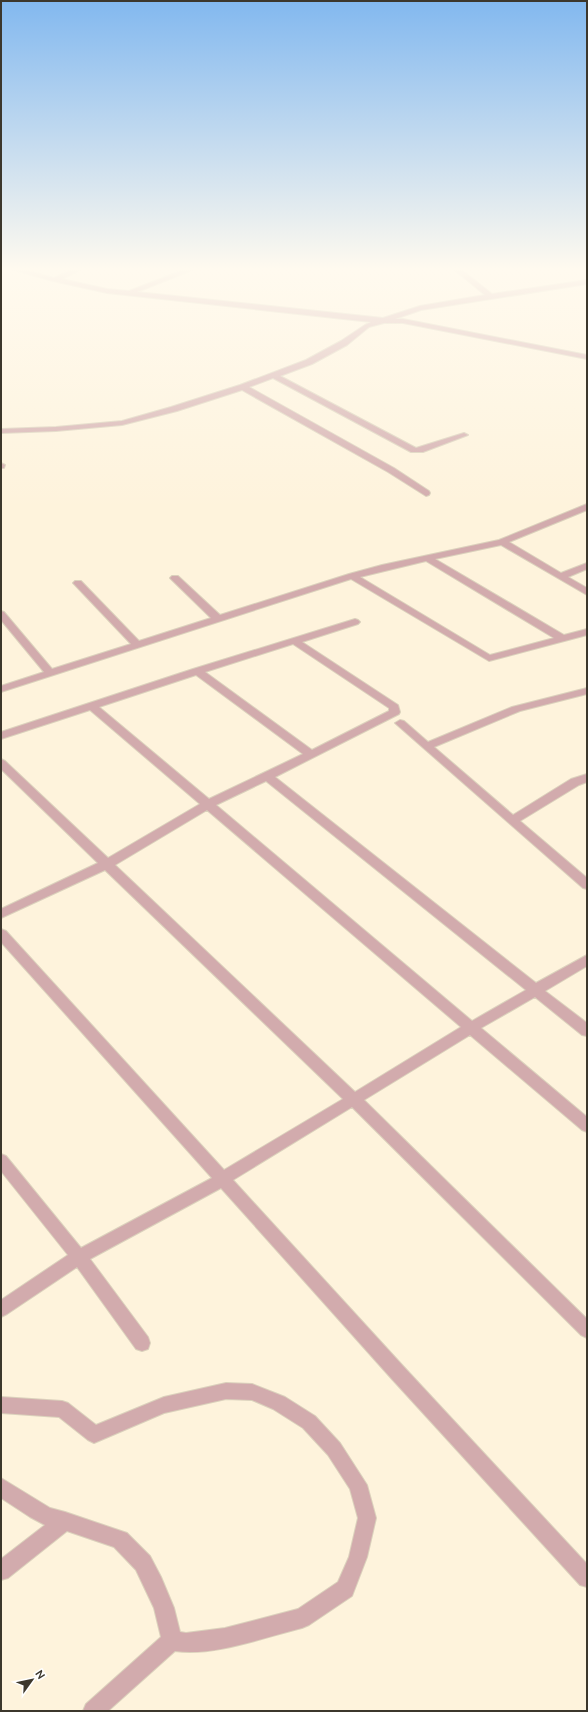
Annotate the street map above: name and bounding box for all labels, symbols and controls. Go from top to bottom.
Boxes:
north arrow [12,1660,52,1700]
text: N [33,1668,48,1681]

